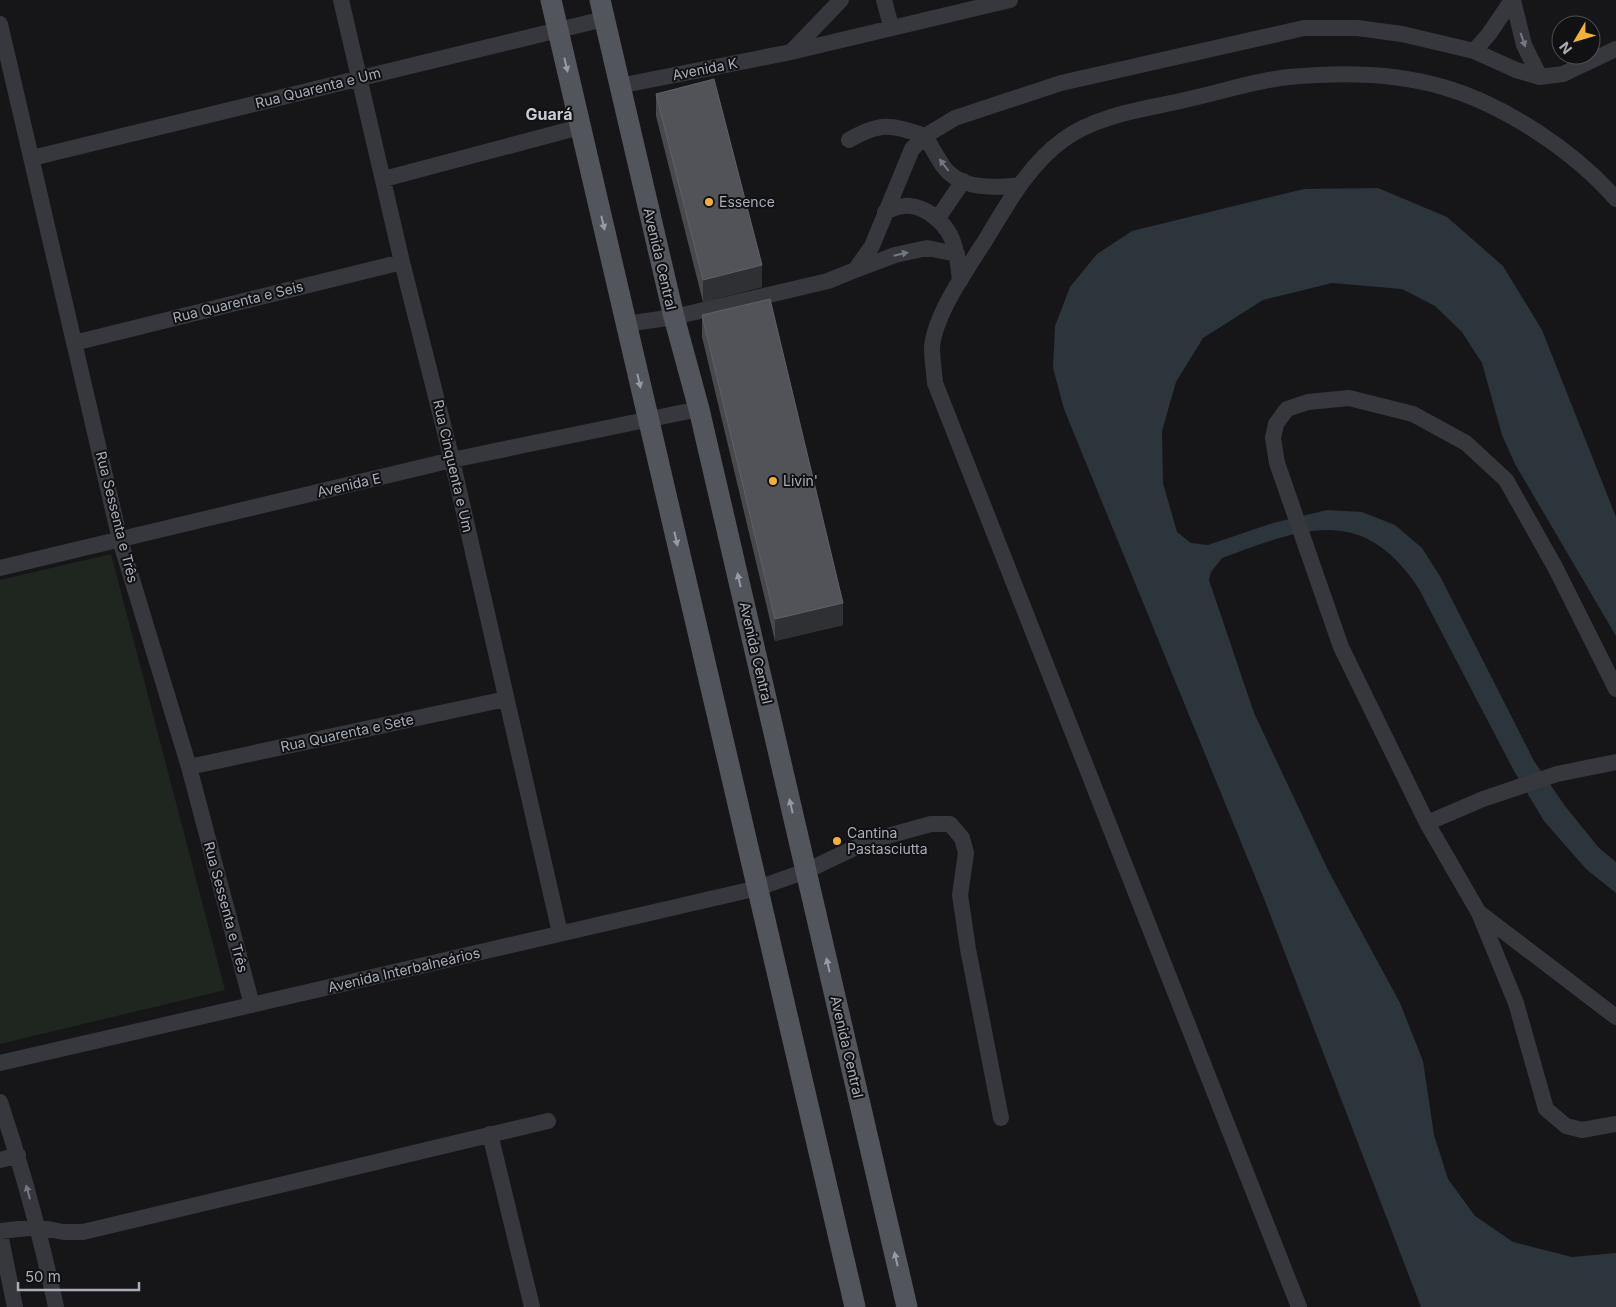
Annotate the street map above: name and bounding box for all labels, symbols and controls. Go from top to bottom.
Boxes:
north arrow [1551,15,1601,65]
one-way arrow [1519,33,1527,48]
text: N [1555,39,1575,58]
street label: Avenida K [671,54,739,83]
one-way arrow [562,57,570,72]
street label: Rua Quarenta e Um [253,64,382,111]
district label: Guará [526,104,572,124]
one-way arrow [939,158,949,171]
place label: Essence [719,193,775,210]
marker: Essence [703,196,715,208]
street label: Avenida Central [640,206,680,312]
one-way arrow [599,215,607,230]
one-way arrow [893,250,908,258]
street label: Rua Quarenta e Seis [171,277,305,326]
one-way arrow [636,374,644,390]
street label: Rua Cinquenta e Um [430,398,477,534]
street label: Rua Sessenta e Três [93,449,142,584]
street label: Avenida E [315,469,382,500]
place label: Livin' [783,472,818,489]
marker: Livin' [767,475,779,487]
one-way arrow [672,532,680,547]
one-way arrow [735,572,743,587]
street label: Avenida Central [736,600,776,706]
street label: Rua Quarenta e Sete [279,710,415,755]
one-way arrow [787,799,795,814]
place label: Cantina Pastasciutta [847,824,928,857]
marker: Cantina Pastasciutta [831,835,843,847]
street label: Rua Sessenta e Três [201,840,252,974]
street label: Avenida Interbalneários [326,944,482,995]
one-way arrow [824,957,832,972]
street label: Avenida Central [827,994,867,1100]
one-way arrow [24,1184,32,1199]
one-way arrow [892,1252,900,1267]
scale bar [18,1260,139,1292]
text: 50 m [25,1267,61,1286]

